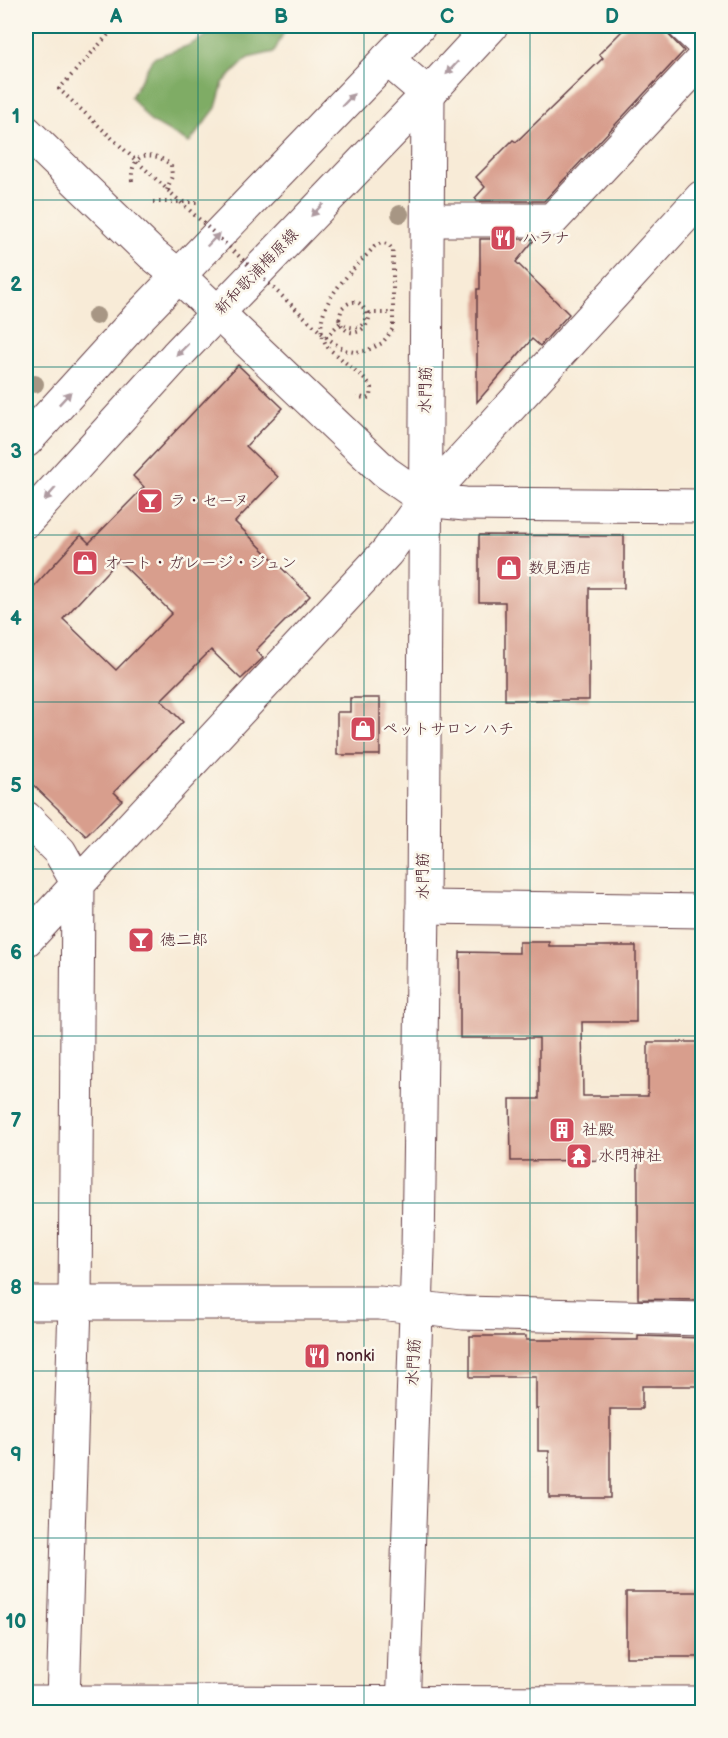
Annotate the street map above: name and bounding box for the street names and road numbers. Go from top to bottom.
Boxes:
street label: 新和歌浦梅原線 [211,225,303,319]
street label: 水門筋 [416,366,436,414]
street label: 水門筋 [414,852,433,900]
street label: 水門筋 [403,1338,425,1386]

